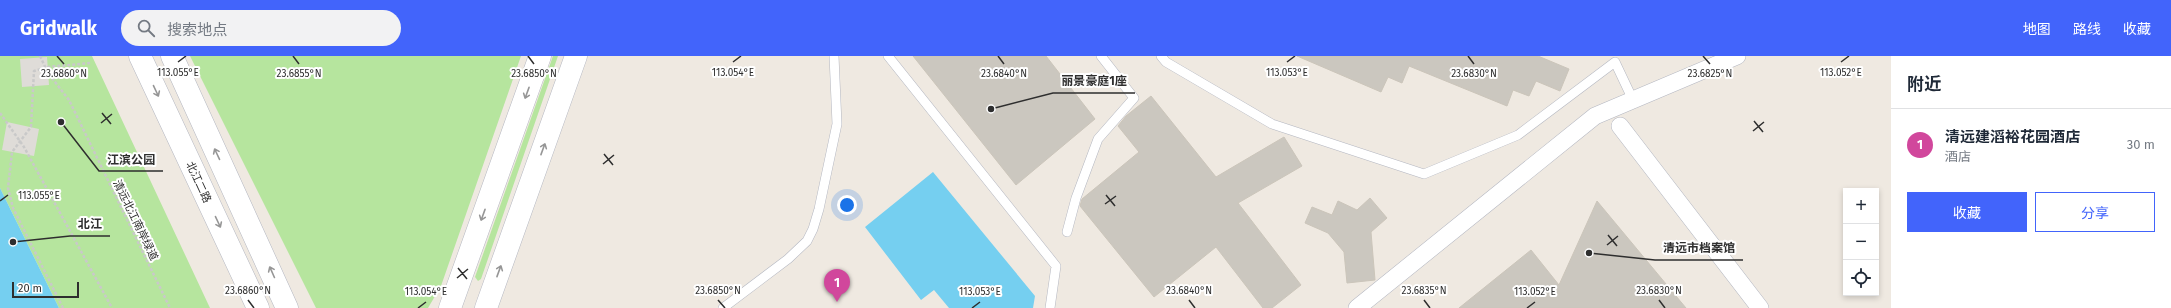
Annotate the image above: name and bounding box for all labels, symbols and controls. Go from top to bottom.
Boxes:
search box [121,10,401,46]
text: Gridwalk [20,17,97,40]
icon: search [135,17,157,39]
text: 搜索地点 [167,21,227,39]
text: 地图 [2023,21,2051,38]
text: 路线 [2073,21,2101,38]
text: 收藏 [2123,21,2151,38]
text: 113.055°E [157,67,199,79]
text: 113.054°E [712,67,754,79]
text: 113.053°E [1266,67,1308,79]
text: 113.052°E [1820,67,1862,79]
text: 23.6860°N [41,68,87,80]
text: 23.6855°N [277,68,321,80]
text: 23.6850°N [511,68,557,80]
text: 23.6840°N [981,68,1027,80]
text: 23.6830°N [1451,68,1497,80]
text: 23.6825°N [1688,68,1732,80]
callout: 丽景豪庭1座 [1053,69,1135,93]
text: 丽景豪庭1座 [1061,74,1127,88]
text: 附近 [1907,74,1941,95]
one-way arrow [153,85,160,97]
one-way arrow [523,86,531,98]
text: 清远建滔裕花园酒店 [1945,128,2080,146]
text: 1 [1917,137,1923,152]
text: 30 m [2127,137,2155,152]
one-way arrow [540,143,547,156]
callout: 江滨公园 [99,147,163,171]
one-way arrow [213,149,220,161]
text: 酒店 [1945,149,1971,164]
text: 江滨公园 [107,153,155,167]
street label: 北江二路 [183,160,214,205]
street label: 清远北江南岸绿道 [110,178,161,263]
map controls [1843,188,1879,296]
button: + [1843,188,1879,224]
text: 113.055°E [18,190,60,202]
button: 收藏 [1907,192,2027,232]
button: 分享 [2035,192,2155,232]
your location [837,195,857,215]
one-way arrow [479,209,487,221]
callout: 北江 [70,212,110,236]
one-way arrow [215,215,222,227]
text: 北江 [78,217,102,231]
button: − [1843,224,1879,260]
callout: 清远市档案馆 [1655,236,1743,260]
text: 清远市档案馆 [1663,241,1735,255]
button: locate [1843,260,1879,296]
one-way arrow [496,265,503,278]
one-way arrow [267,267,275,279]
pin: 1 [824,269,850,302]
scale bar [12,280,79,299]
text: 20 m [18,282,42,295]
text: 23.6860°N [225,285,271,297]
text: 23.6850°N [695,285,741,297]
text: 23.6840°N [1166,285,1212,297]
text: 23.6835°N [1402,285,1447,297]
text: 23.6830°N [1636,285,1682,297]
text: 113.054°E [405,286,447,298]
text: 113.053°E [959,286,1001,298]
text: 113.052°E [1514,286,1556,298]

